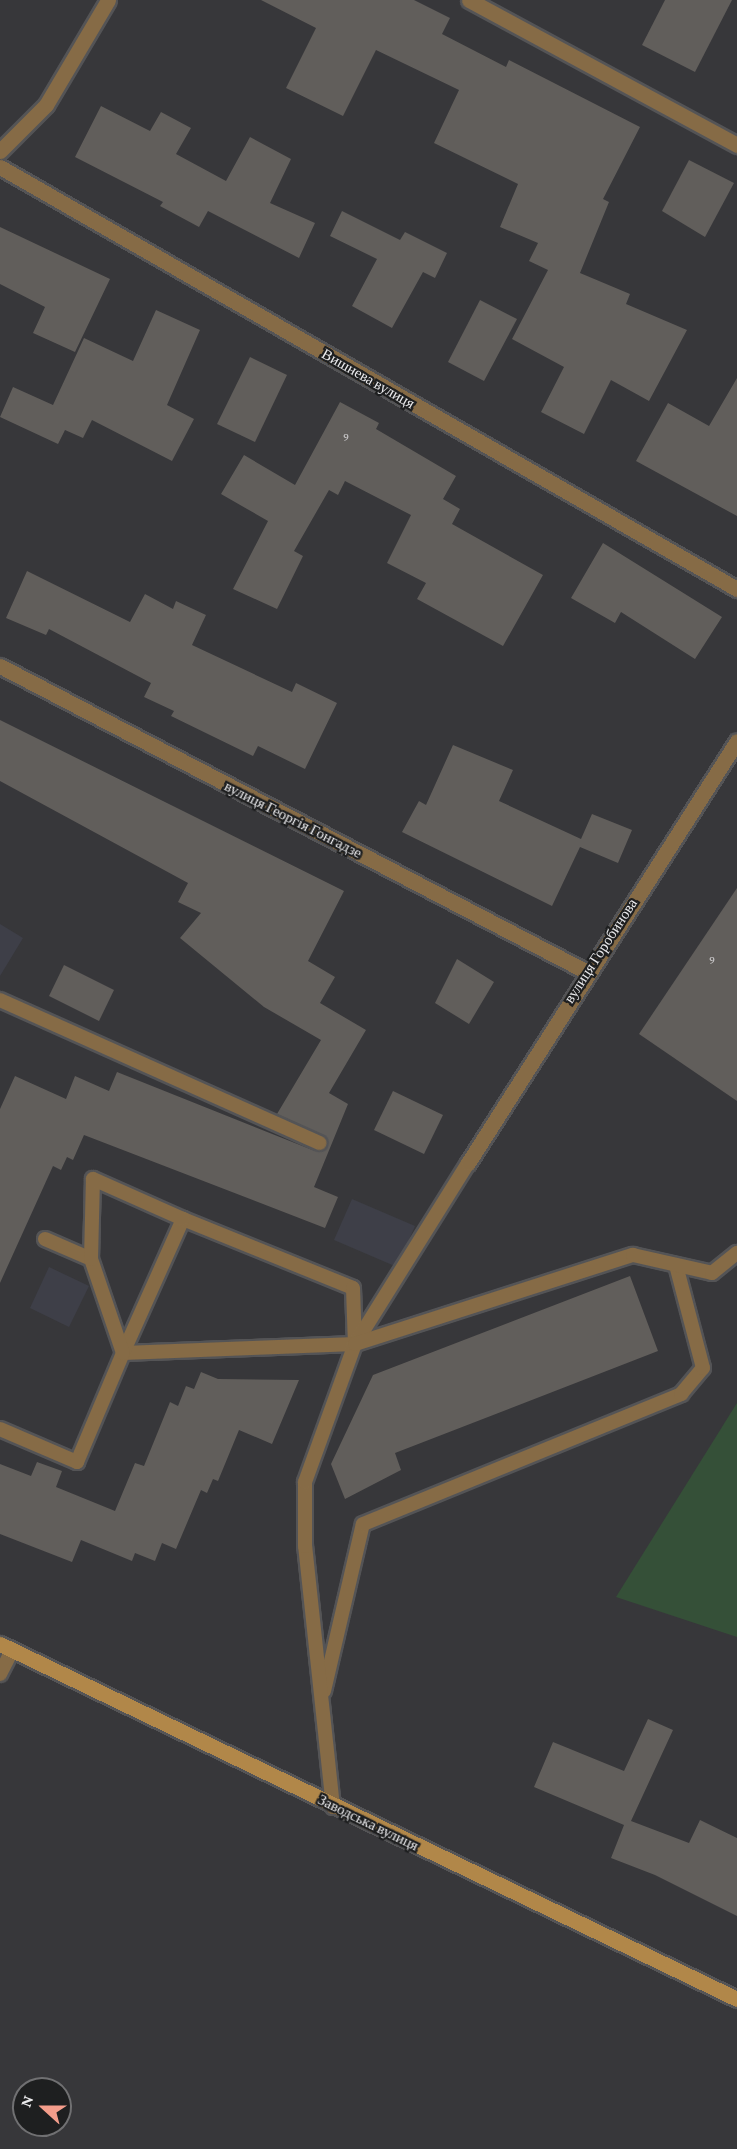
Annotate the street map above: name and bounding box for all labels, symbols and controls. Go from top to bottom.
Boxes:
street label: Вишнева вулиця [318,345,418,413]
house number: 9 [343,431,349,445]
street label: вулиця Георгія Гонгадзе [221,777,365,863]
street label: вулиця Горобинова [560,895,642,1007]
house number: 9 [709,954,715,968]
street label: Заводська вулиця [315,1791,421,1855]
north arrow [12,2077,72,2137]
text: N [17,2093,36,2109]

